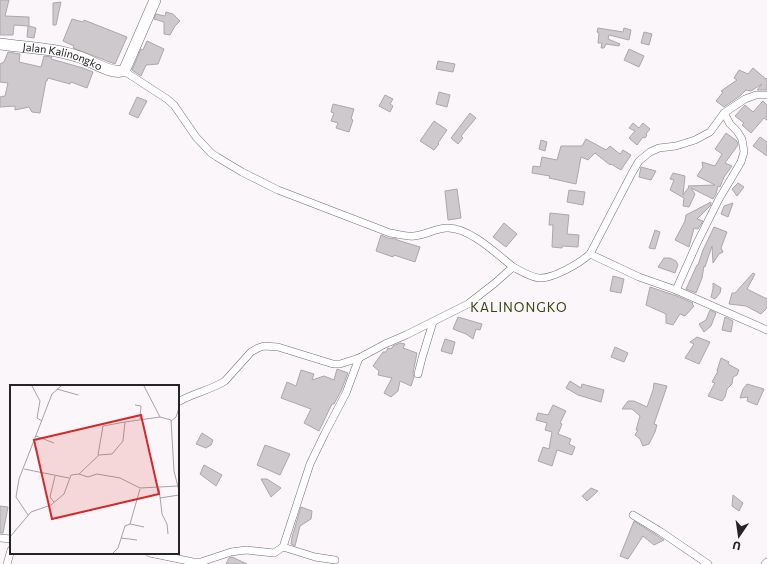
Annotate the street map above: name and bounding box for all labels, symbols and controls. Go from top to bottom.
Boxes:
street label: Jalan Kalinongko [22,40,105,73]
district label: KALINONGKO [470,299,568,315]
inset map [10,385,179,554]
north arrow [719,516,759,556]
text: U [731,539,742,553]

